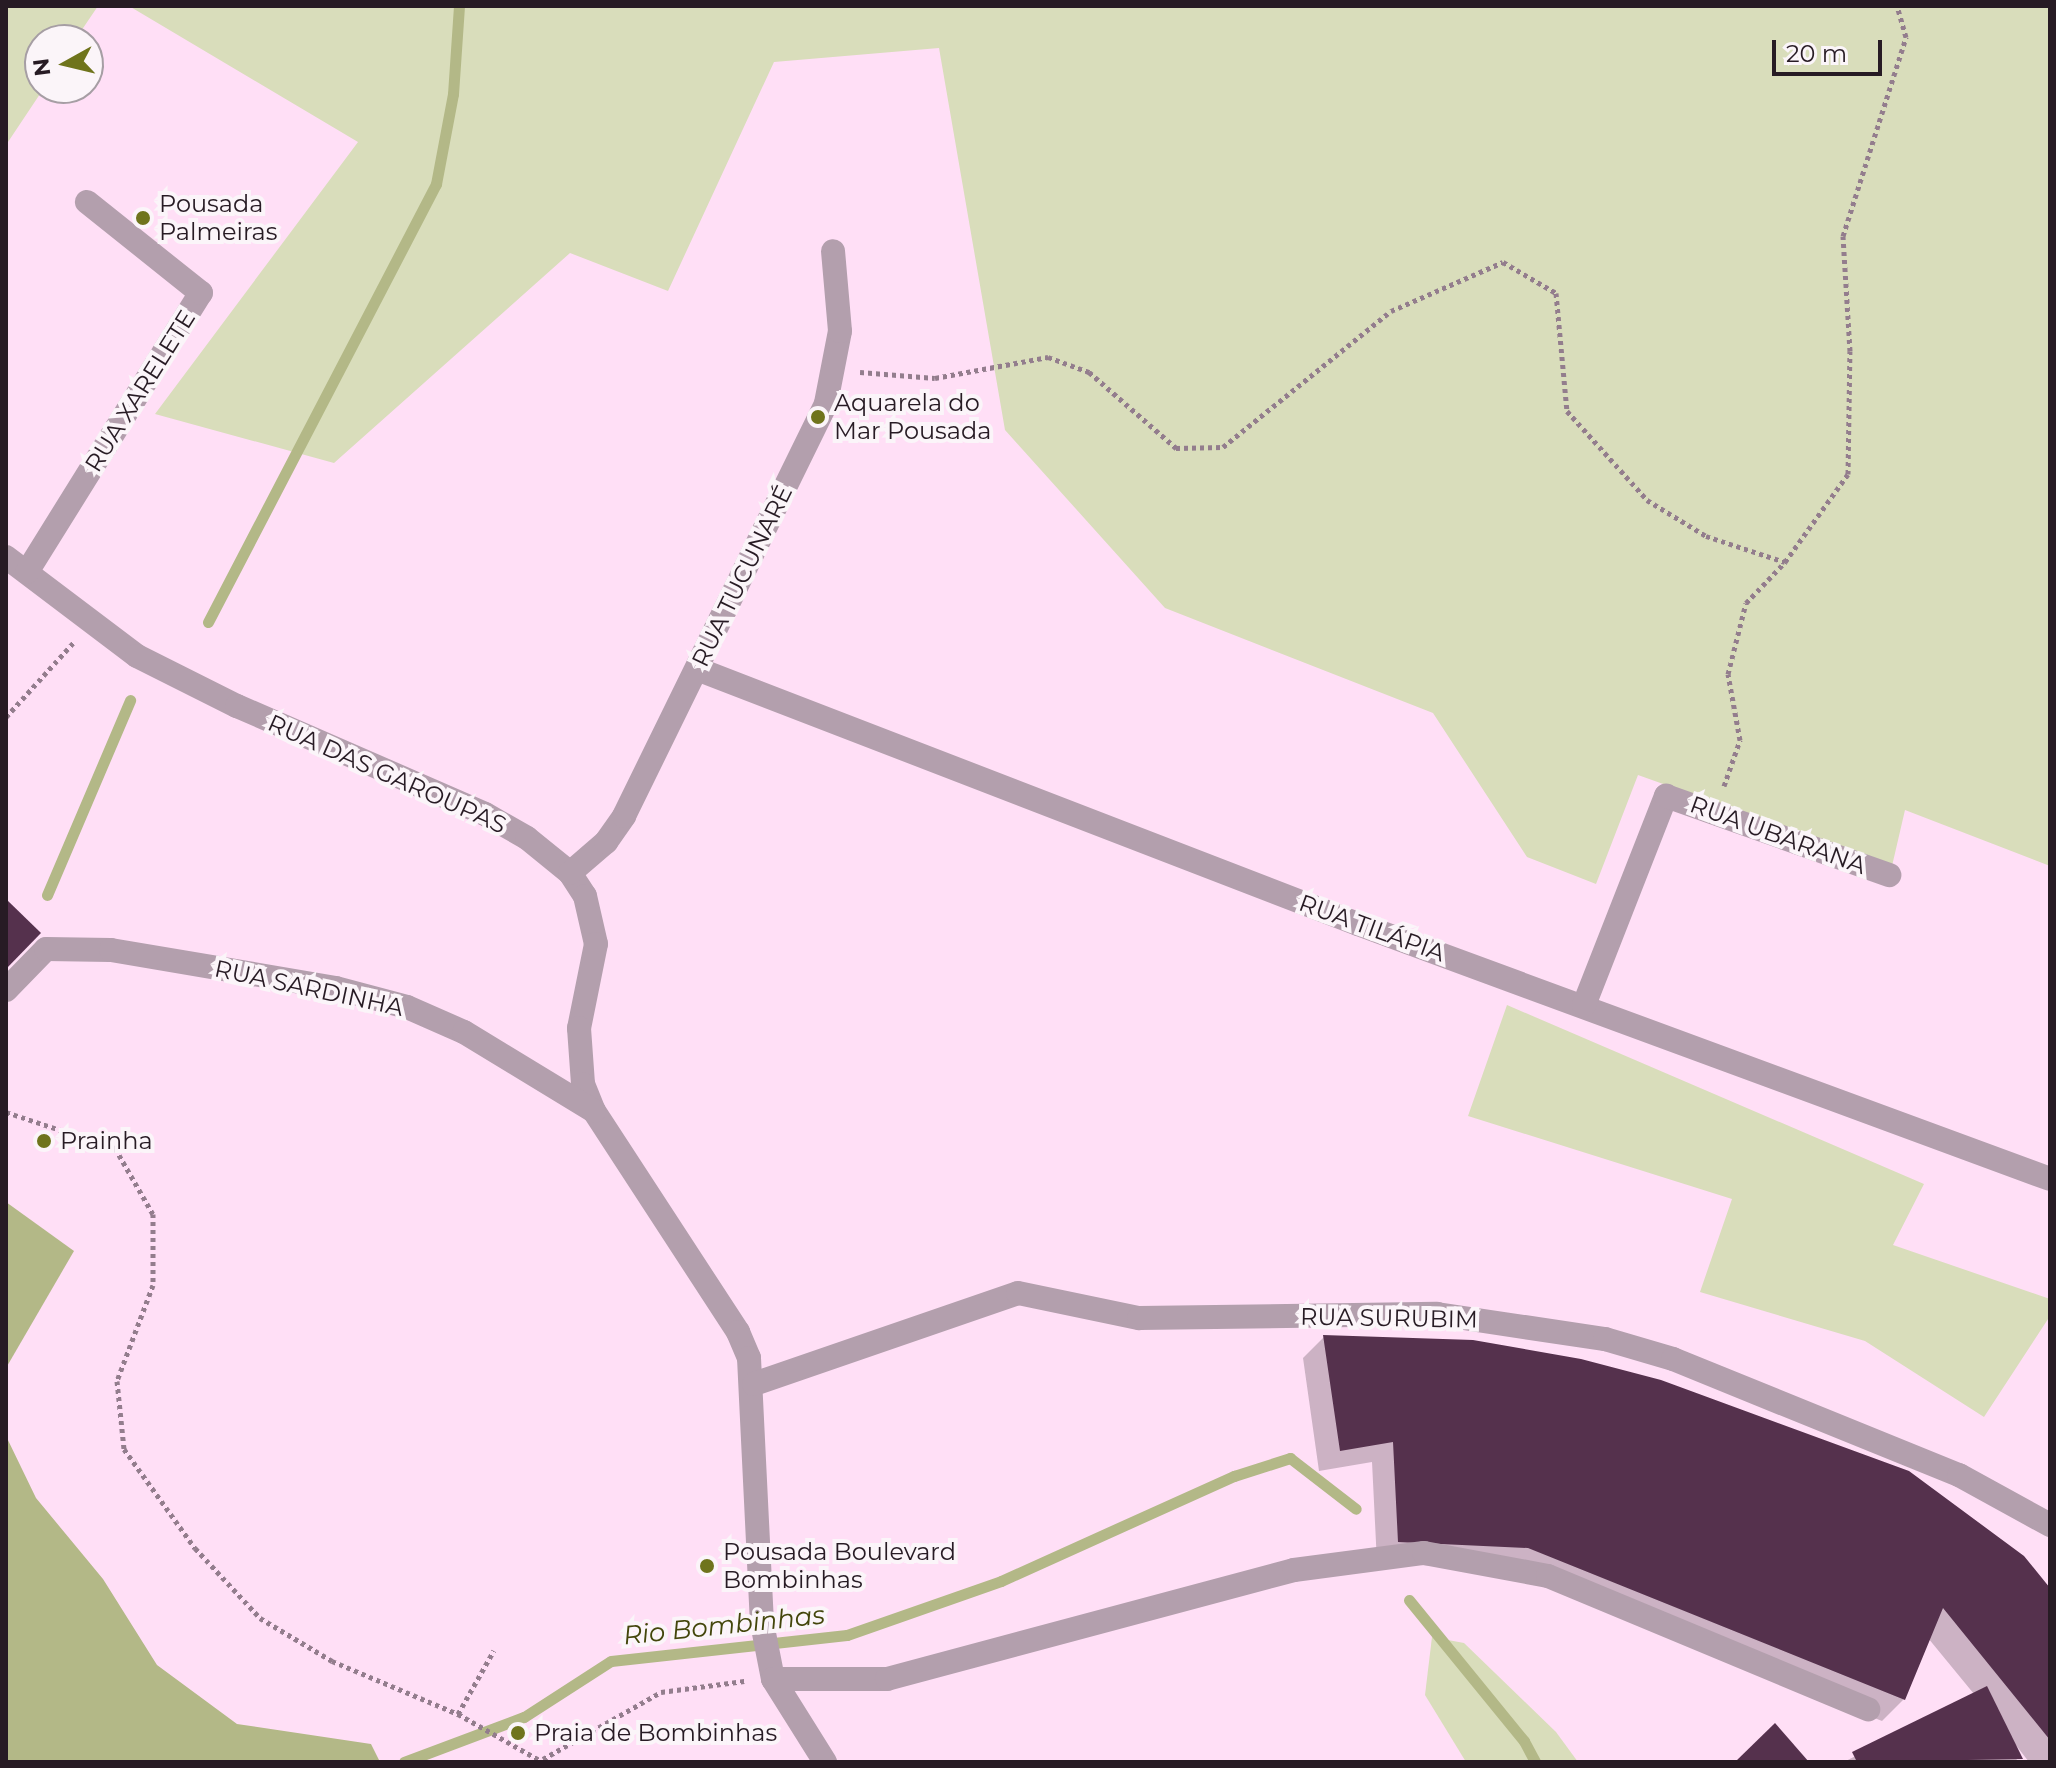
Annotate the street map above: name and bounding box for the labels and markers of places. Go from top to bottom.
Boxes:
place label: Pousada Palmeiras [159,190,277,246]
marker: Pousada Palmeiras [134,209,152,227]
place label: Aquarela do Mar Pousada [834,389,991,445]
marker: Aquarela do Mar Pousada [809,408,827,426]
place label: Prainha [60,1127,153,1155]
marker: Prainha [35,1132,53,1150]
place label: Pousada Boulevard Bombinhas [723,1538,956,1594]
marker: Pousada Boulevard Bombinhas [698,1557,716,1575]
place label: Praia de Bombinhas [534,1719,777,1747]
marker: Praia de Bombinhas [509,1724,527,1742]

